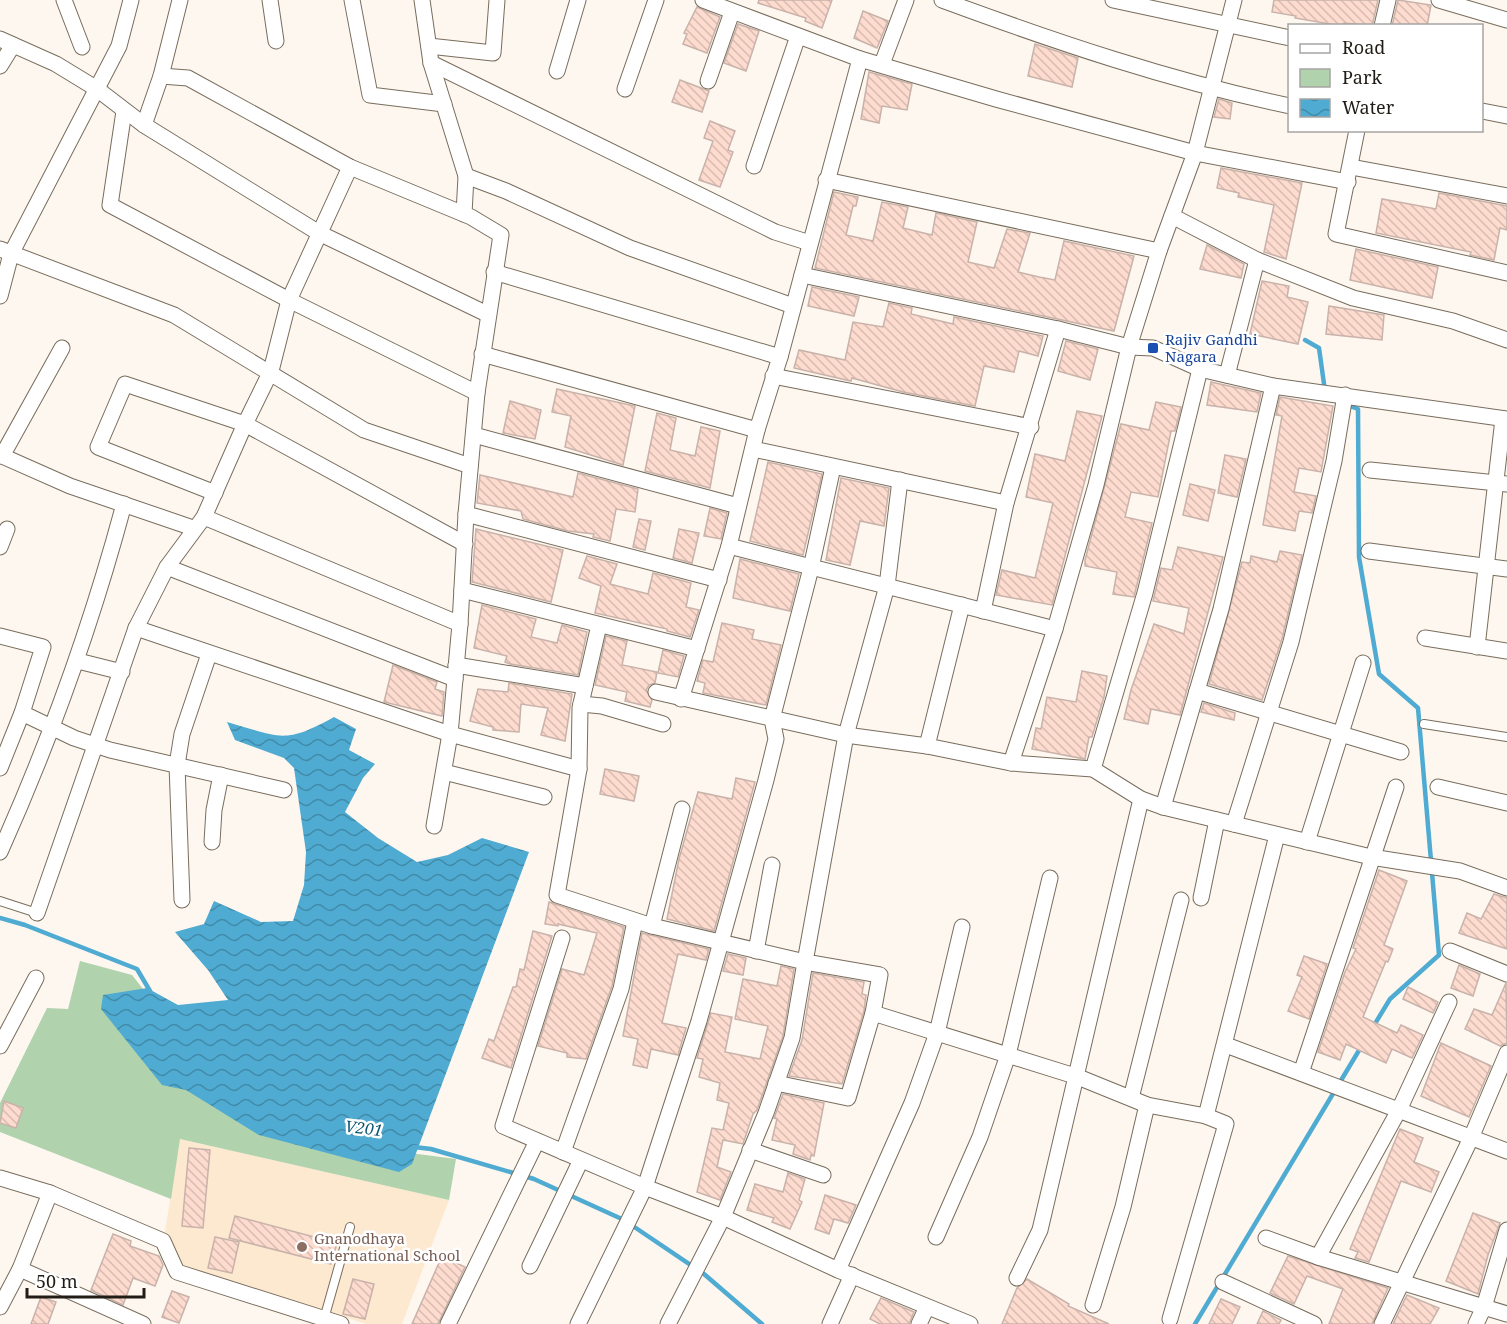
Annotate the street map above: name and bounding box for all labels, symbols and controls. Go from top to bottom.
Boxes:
legend [1288,24,1483,132]
text: Road [1342,35,1385,59]
text: Park [1342,65,1382,89]
text: Water [1342,95,1395,119]
place label: Rajiv Gandhi Nagara [1165,329,1258,366]
marker: Rajiv Gandhi Nagara [1146,341,1160,355]
water label: V201 [344,1115,384,1141]
place label: Gnanodhaya International School [314,1228,460,1265]
marker: Gnanodhaya International School [295,1240,309,1254]
scale bar [27,1261,144,1299]
text: 50 m [36,1269,78,1293]

